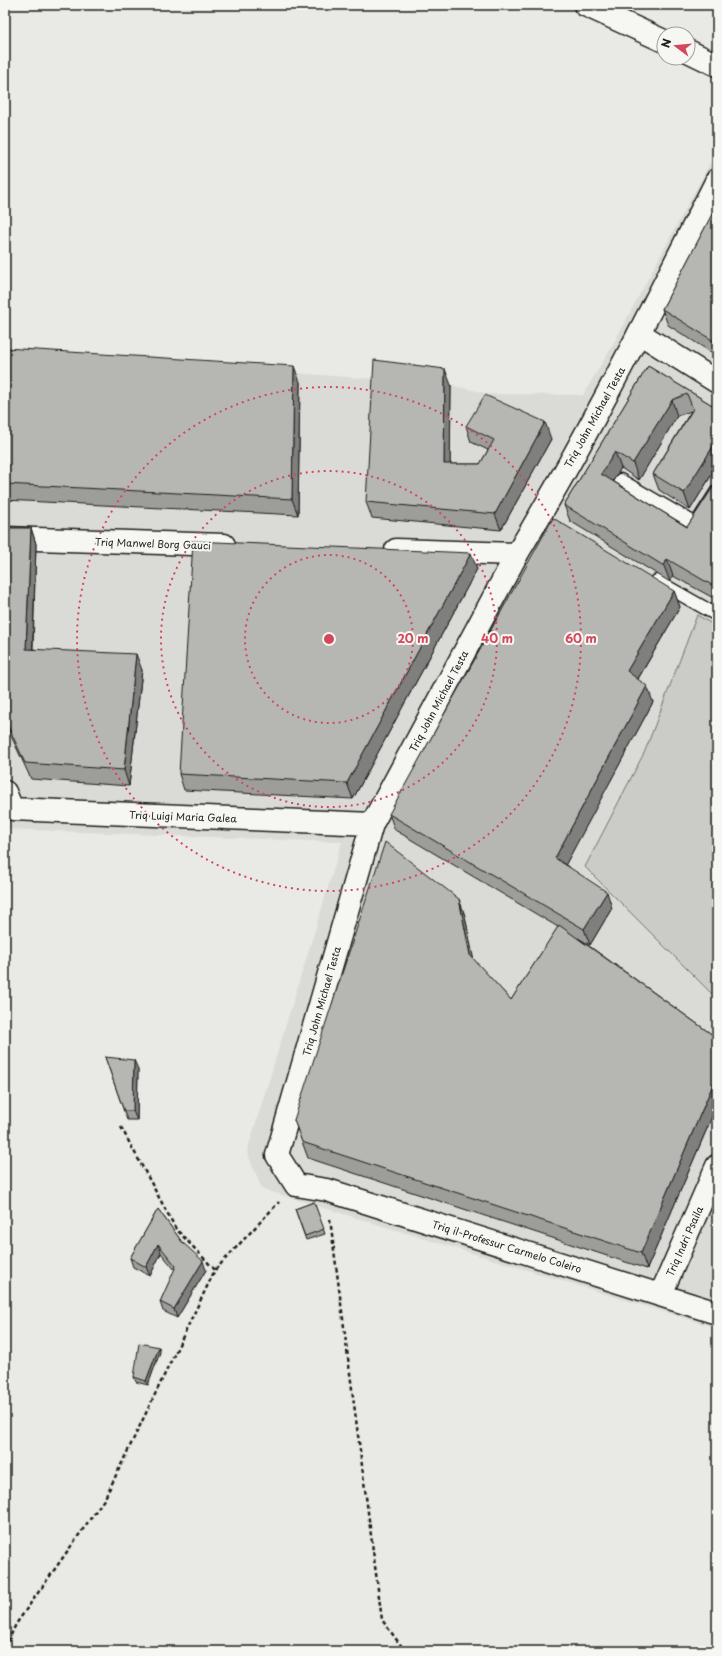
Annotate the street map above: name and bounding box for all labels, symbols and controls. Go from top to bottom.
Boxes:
north arrow [656,26,696,66]
text: N [657,36,675,50]
street label: Triq John Michael Testa [560,363,628,470]
street label: Triq Manwel Borg Gauci [95,533,212,553]
text: 20 m [397,629,429,647]
text: 40 m [481,629,513,647]
text: 60 m [565,629,597,647]
centre of rings [322,632,336,646]
street label: Triq John Michael Testa [405,647,472,755]
street label: Triq Luigi Maria Galea [129,807,238,825]
street label: Triq John Michael Testa [298,944,344,1058]
street label: Triq Indrì Psaila [662,1203,707,1279]
street label: Triq il-Professur Carmelo Coleiro [430,1216,584,1276]

